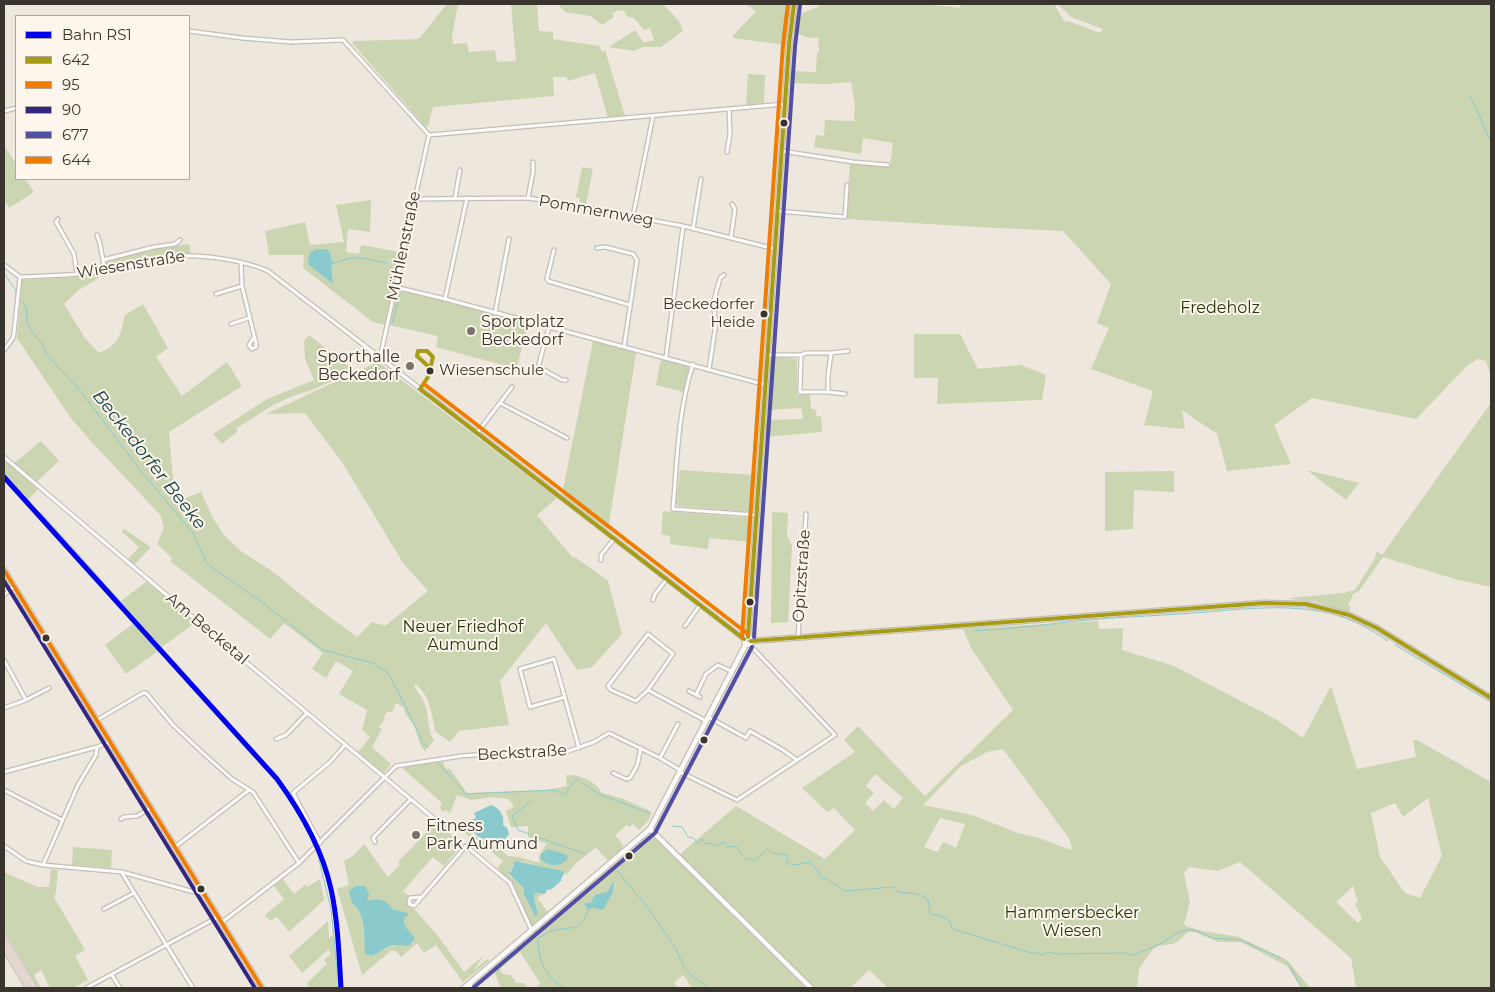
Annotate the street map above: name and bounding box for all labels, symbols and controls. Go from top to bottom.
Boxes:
legend [15,15,190,180]
text: Bahn RS1 [62,25,132,44]
text: 642 [62,50,90,69]
text: 95 [62,75,80,94]
text: 90 [62,100,81,119]
unlabelled marker [779,118,789,128]
text: 677 [62,125,89,144]
text: 644 [62,150,91,169]
street label: Mühlenstraße [383,189,425,303]
street label: Pommernweg [537,191,655,231]
street label: Wiesenstraße [75,247,187,283]
place label: Beckedorfer Heide [663,296,755,331]
park label: Fredeholz [1180,298,1260,318]
marker: Beckedorfer Heide [759,309,769,319]
place label: Sportplatz Beckedorf [481,312,564,350]
marker: Sportplatz Beckedorf [465,325,477,337]
place label: Sporthalle Beckedorf [318,347,400,385]
marker: Sporthalle Beckedorf [404,360,416,372]
place label: Wiesenschule [439,362,544,380]
marker: Wiesenschule [425,366,435,376]
water label: Beckedorfer Beeke [88,386,210,534]
street label: Opitzstraße [789,529,815,623]
street label: Am Becketal [162,589,252,669]
unlabelled marker [745,597,755,607]
park label: Neuer Friedhof Aumund [402,617,524,655]
unlabelled marker [41,633,51,643]
unlabelled marker [699,735,709,745]
street label: Beckstraße [477,741,567,765]
place label: Fitness Park Aumund [426,816,538,854]
marker: Fitness Park Aumund [410,829,422,841]
unlabelled marker [624,851,634,861]
unlabelled marker [196,884,206,894]
park label: Hammersbecker Wiesen [1005,903,1139,941]

